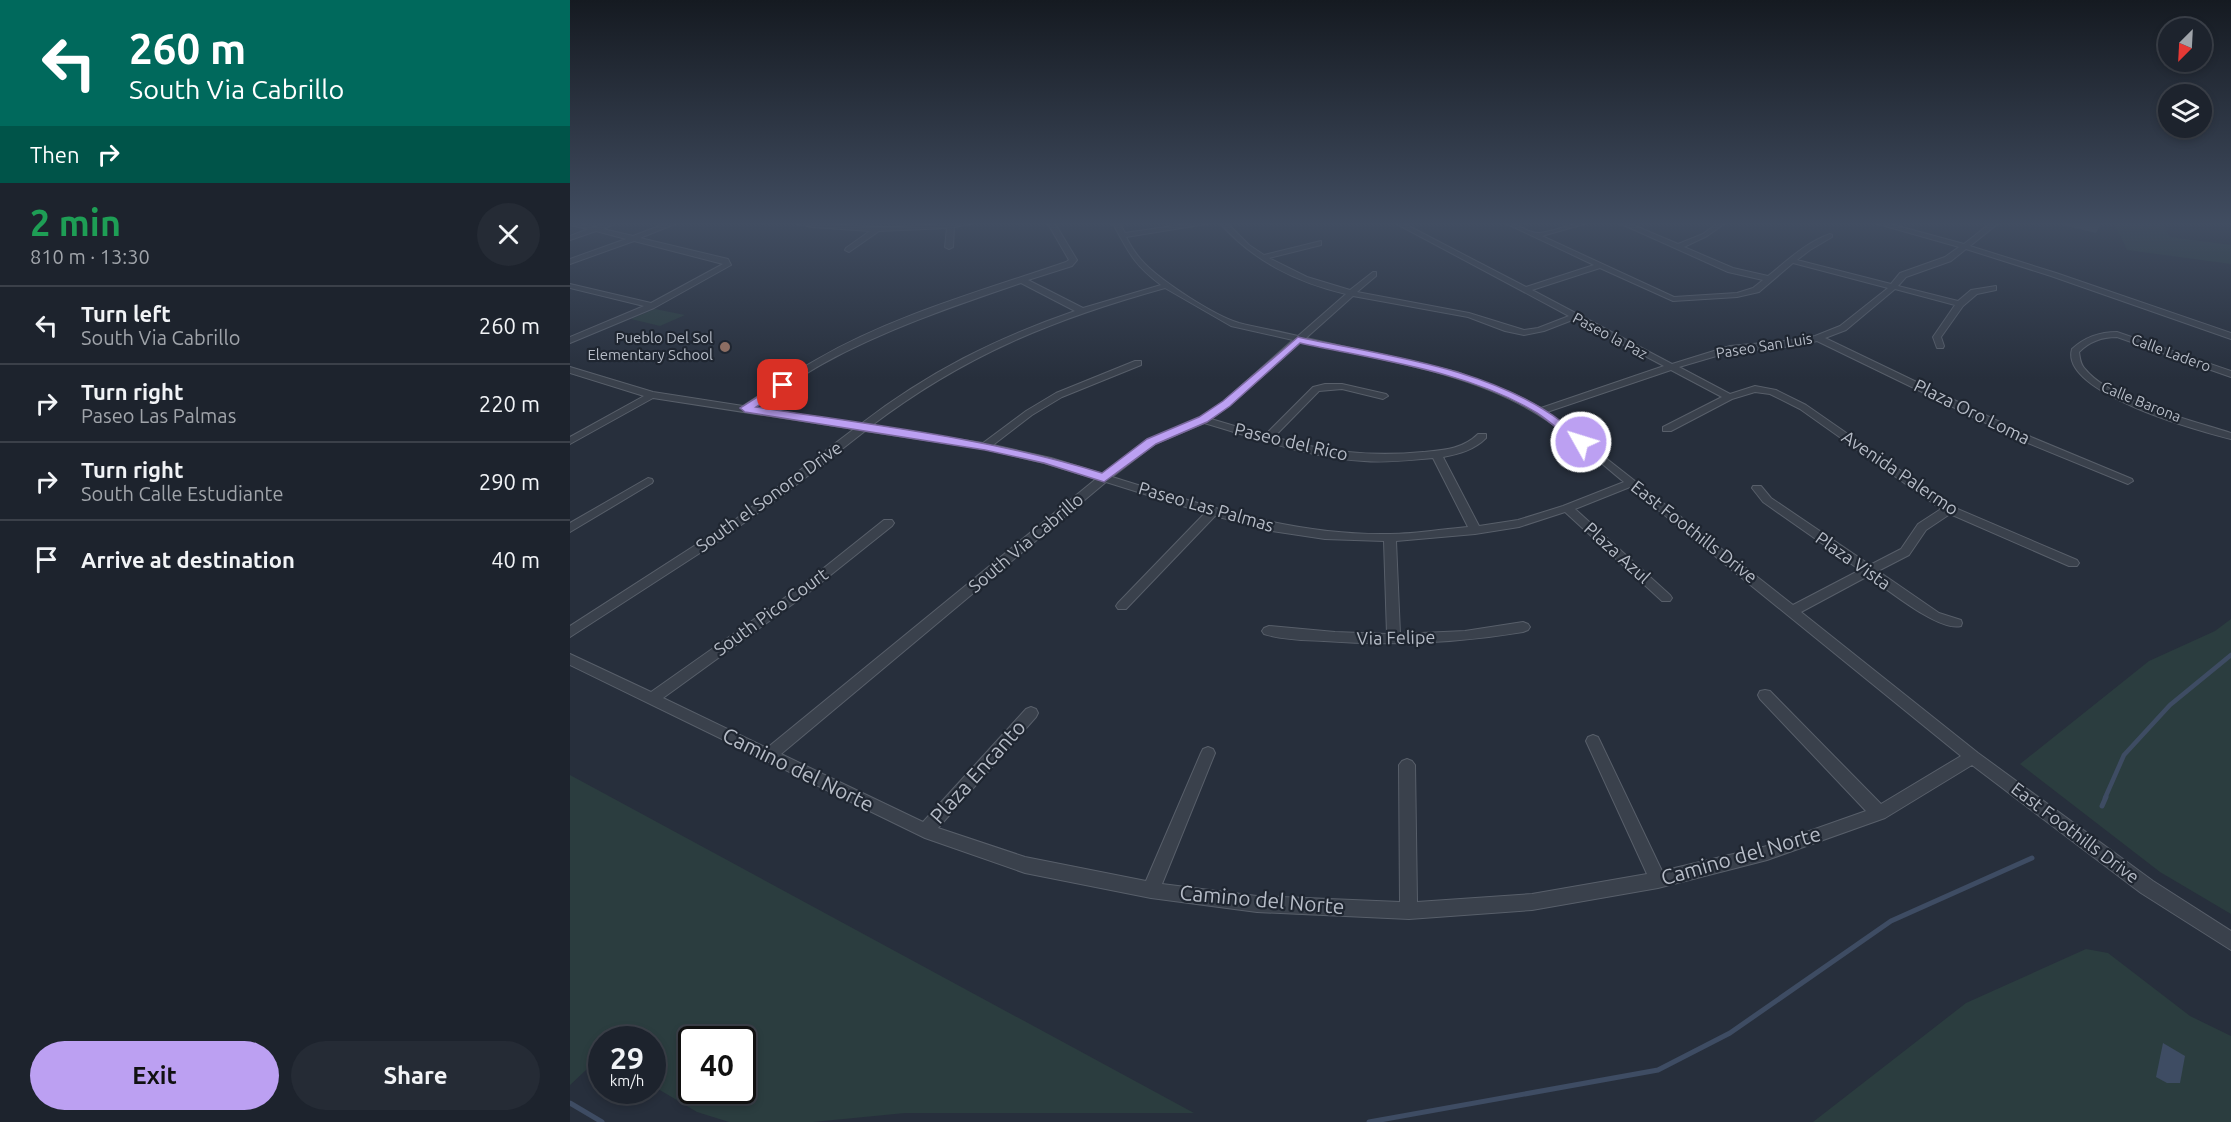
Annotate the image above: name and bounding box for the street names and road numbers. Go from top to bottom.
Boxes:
street label: Paseo la Paz [1570,309,1651,362]
street label: Paseo San Luis [1714,329,1813,362]
street label: Calle Ladero [2129,330,2213,375]
street label: Plaza Oro Loma [1911,374,2034,448]
street label: Calle Barona [2099,378,2184,425]
street label: Paseo del Rico [1232,418,1350,464]
street label: Avenida Palermo [1839,426,1963,519]
street label: South el Sonoro Drive [692,437,845,556]
street label: East Foothills Drive [1628,476,1762,587]
street label: Paseo Las Palmas [1136,477,1276,535]
street label: South Via Cabrillo [964,488,1087,596]
street label: Plaza Azul [1581,518,1655,587]
street label: Plaza Vista [1812,527,1895,593]
street label: South Pico Court [710,563,831,659]
street label: Via Felipe [1356,626,1436,648]
street label: Plaza Encanto [925,715,1030,828]
street label: Camino del Norte [719,722,878,816]
street label: East Foothills Drive [2008,778,2143,887]
street label: Camino del Norte [1658,821,1823,889]
street label: Camino del Norte [1179,880,1345,918]

